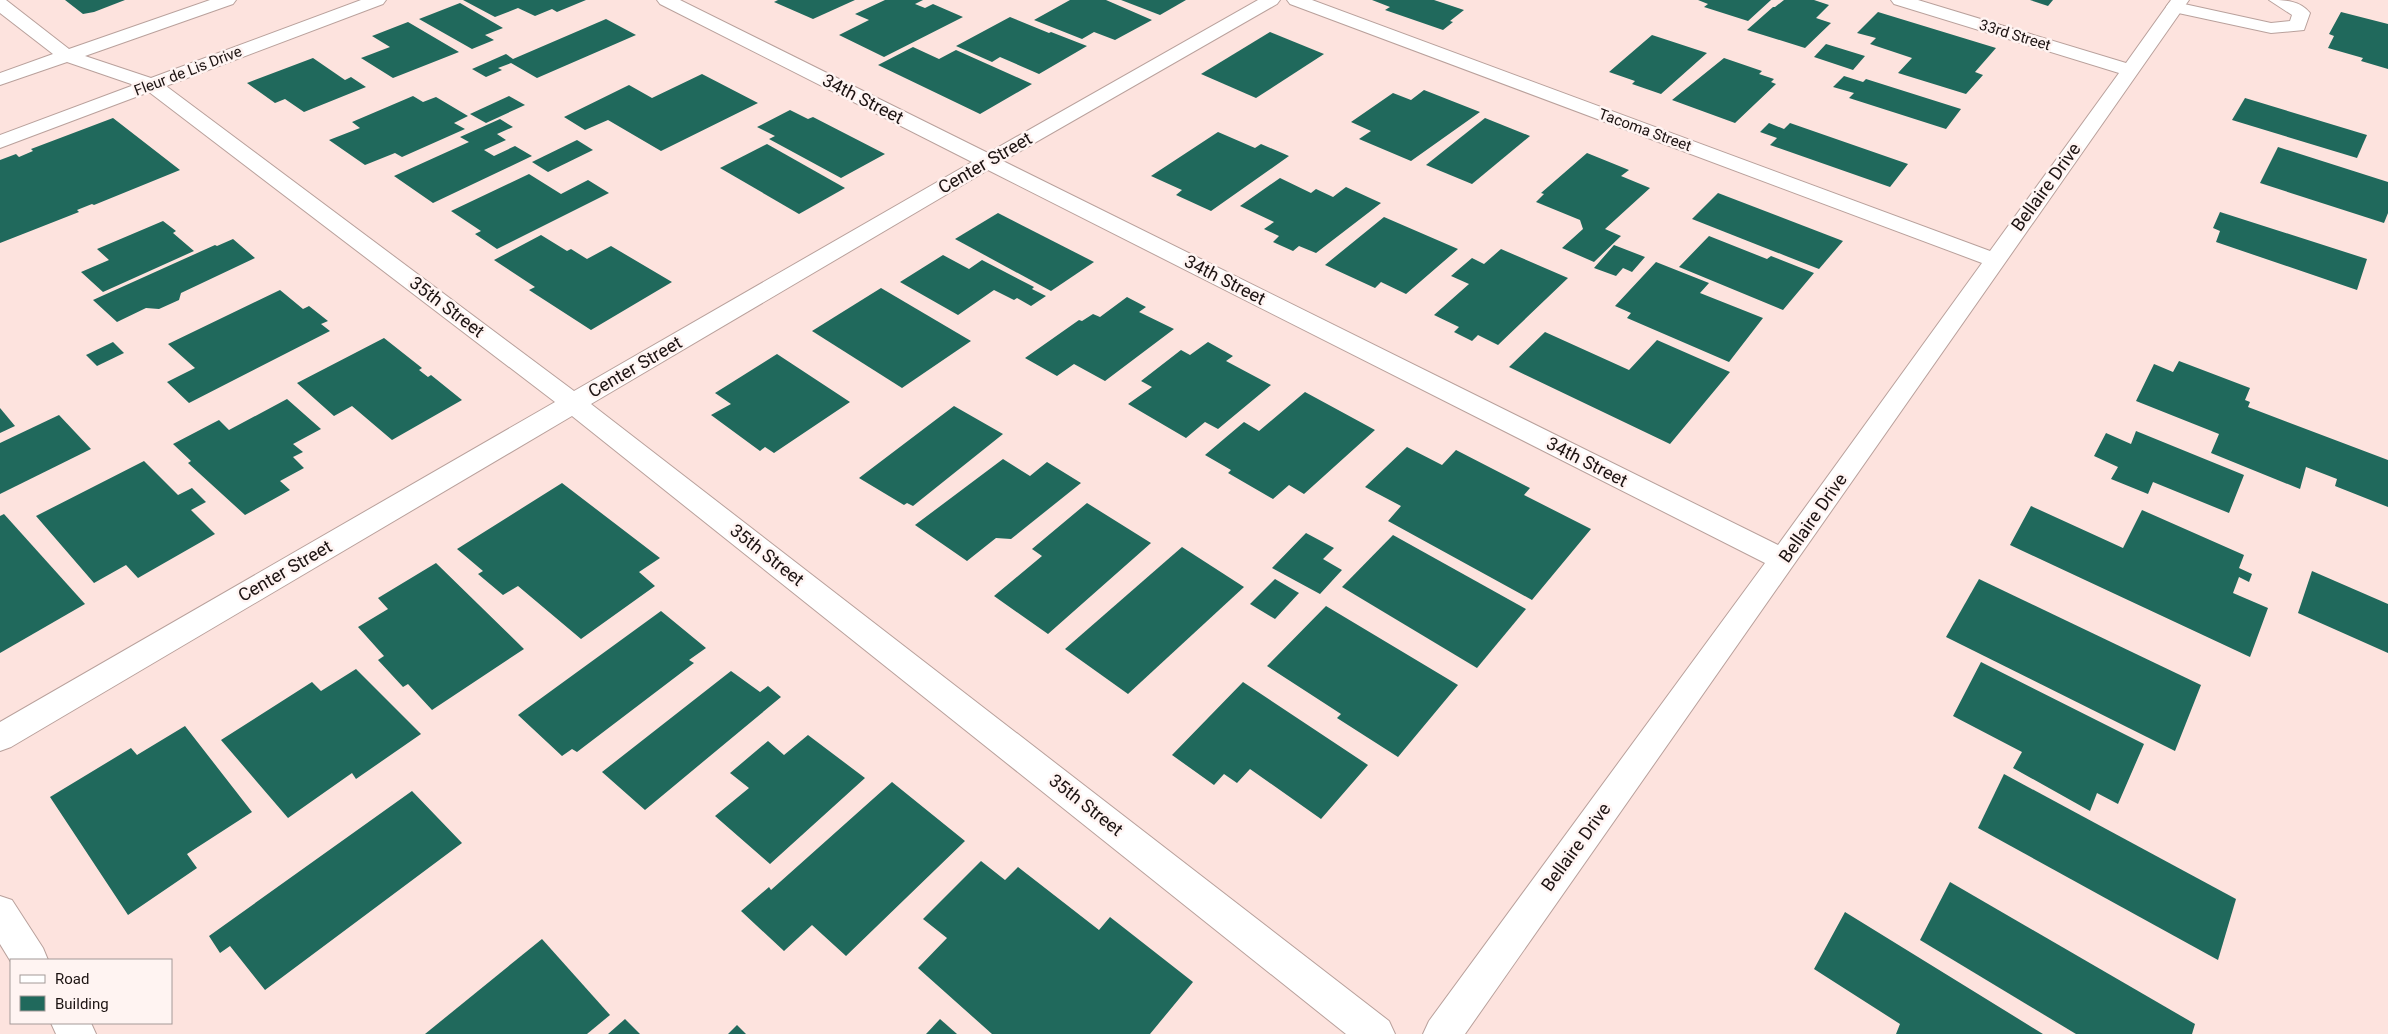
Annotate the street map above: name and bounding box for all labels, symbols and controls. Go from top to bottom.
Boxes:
street label: 33rd Street [1977,16,2053,54]
street label: Fleur de Lis Drive [132,42,244,100]
street label: 34th Street [819,69,907,128]
street label: Tacoma Street [1596,105,1694,155]
street label: Center Street [934,127,1035,198]
street label: Bellaire Drive [2007,138,2085,235]
street label: 34th Street [1181,250,1269,309]
street label: 35th Street [406,272,489,342]
street label: Center Street [584,331,685,402]
street label: 34th Street [1543,432,1631,491]
street label: Bellaire Drive [1774,469,1851,566]
street label: 35th Street [726,519,809,590]
street label: Center Street [234,535,335,606]
street label: 35th Street [1045,769,1128,840]
street label: Bellaire Drive [1537,798,1615,895]
legend [10,959,172,1024]
text: Road [55,970,89,988]
text: Building [55,995,109,1013]

